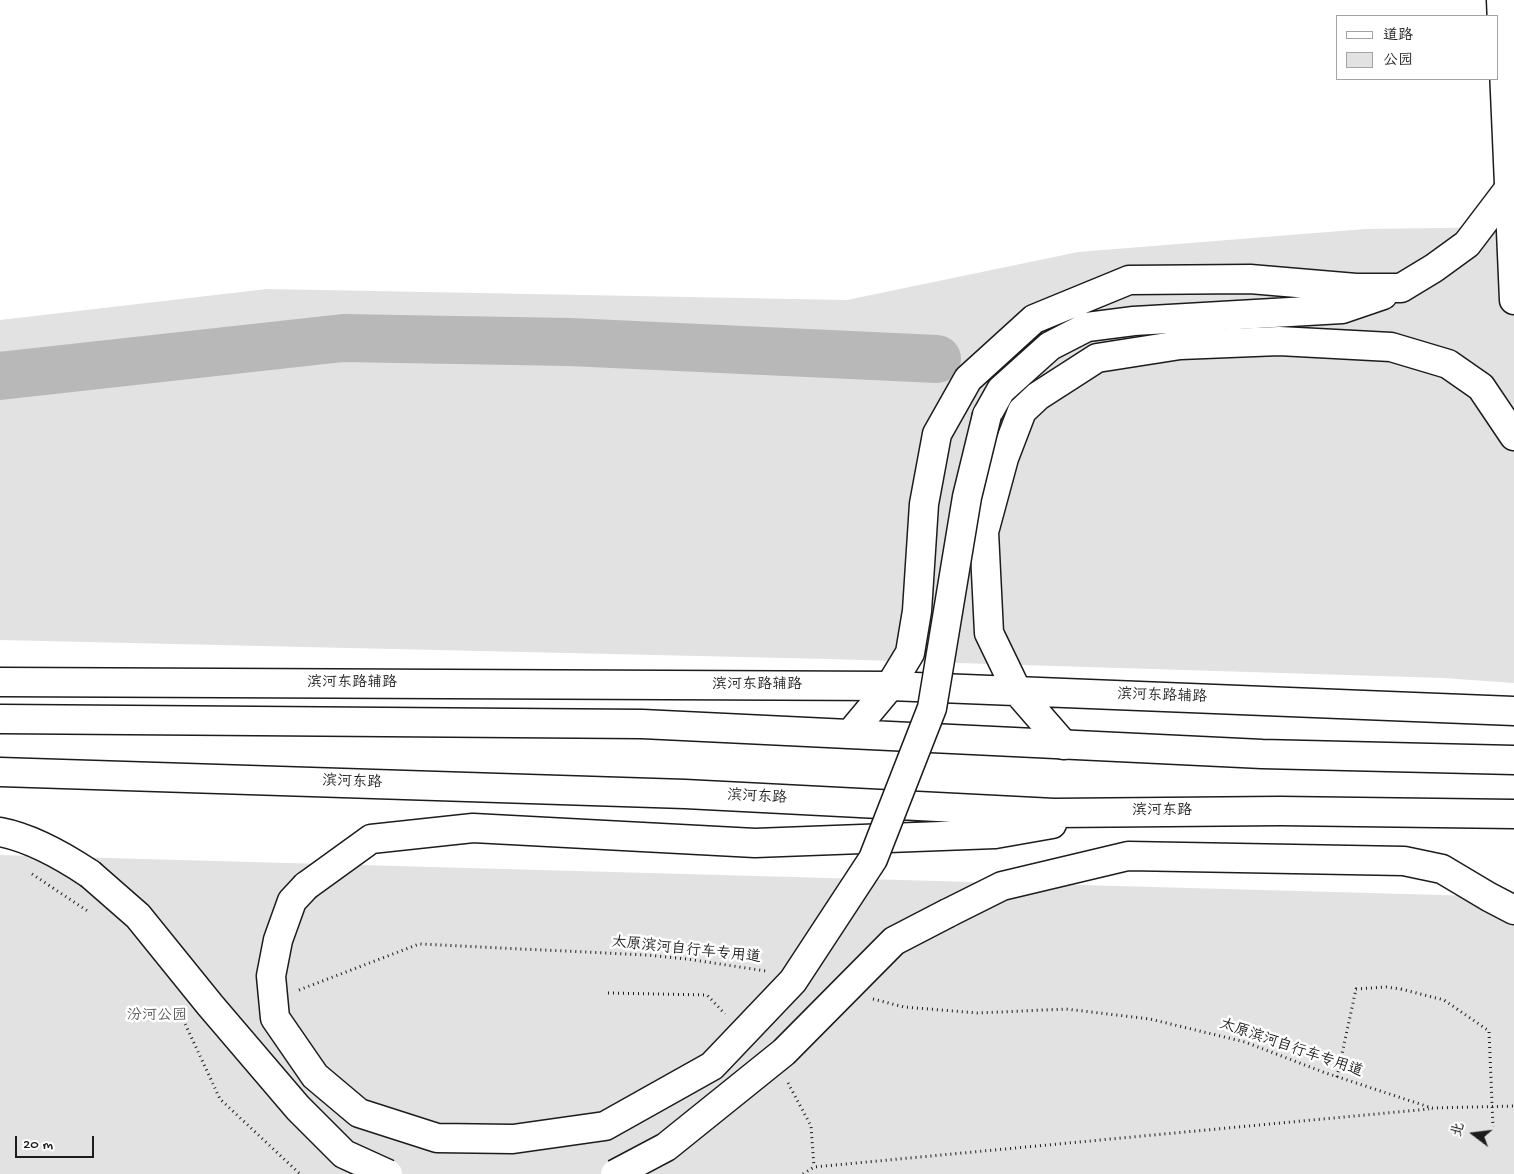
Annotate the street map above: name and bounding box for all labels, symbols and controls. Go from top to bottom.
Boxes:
legend [1336,15,1499,80]
text: 道路 [1383,27,1413,45]
text: 公园 [1383,52,1413,70]
street label: 滨河东路辅路 [307,675,397,693]
street label: 滨河东路辅路 [712,677,802,695]
street label: 滨河东路辅路 [1117,686,1207,708]
street label: 滨河东路 [322,773,382,793]
street label: 滨河东路 [727,787,787,809]
street label: 滨河东路 [1132,803,1192,821]
street label: 太原滨河自行车专用道 [610,934,762,968]
park label: 汾河公园 [127,1008,187,1026]
street label: 太原滨河自行车专用道 [1217,1016,1365,1082]
north arrow [1449,1109,1499,1159]
text: 北 [1449,1121,1469,1139]
scale bar [18,1126,96,1158]
text: 20 m [23,1136,53,1154]

